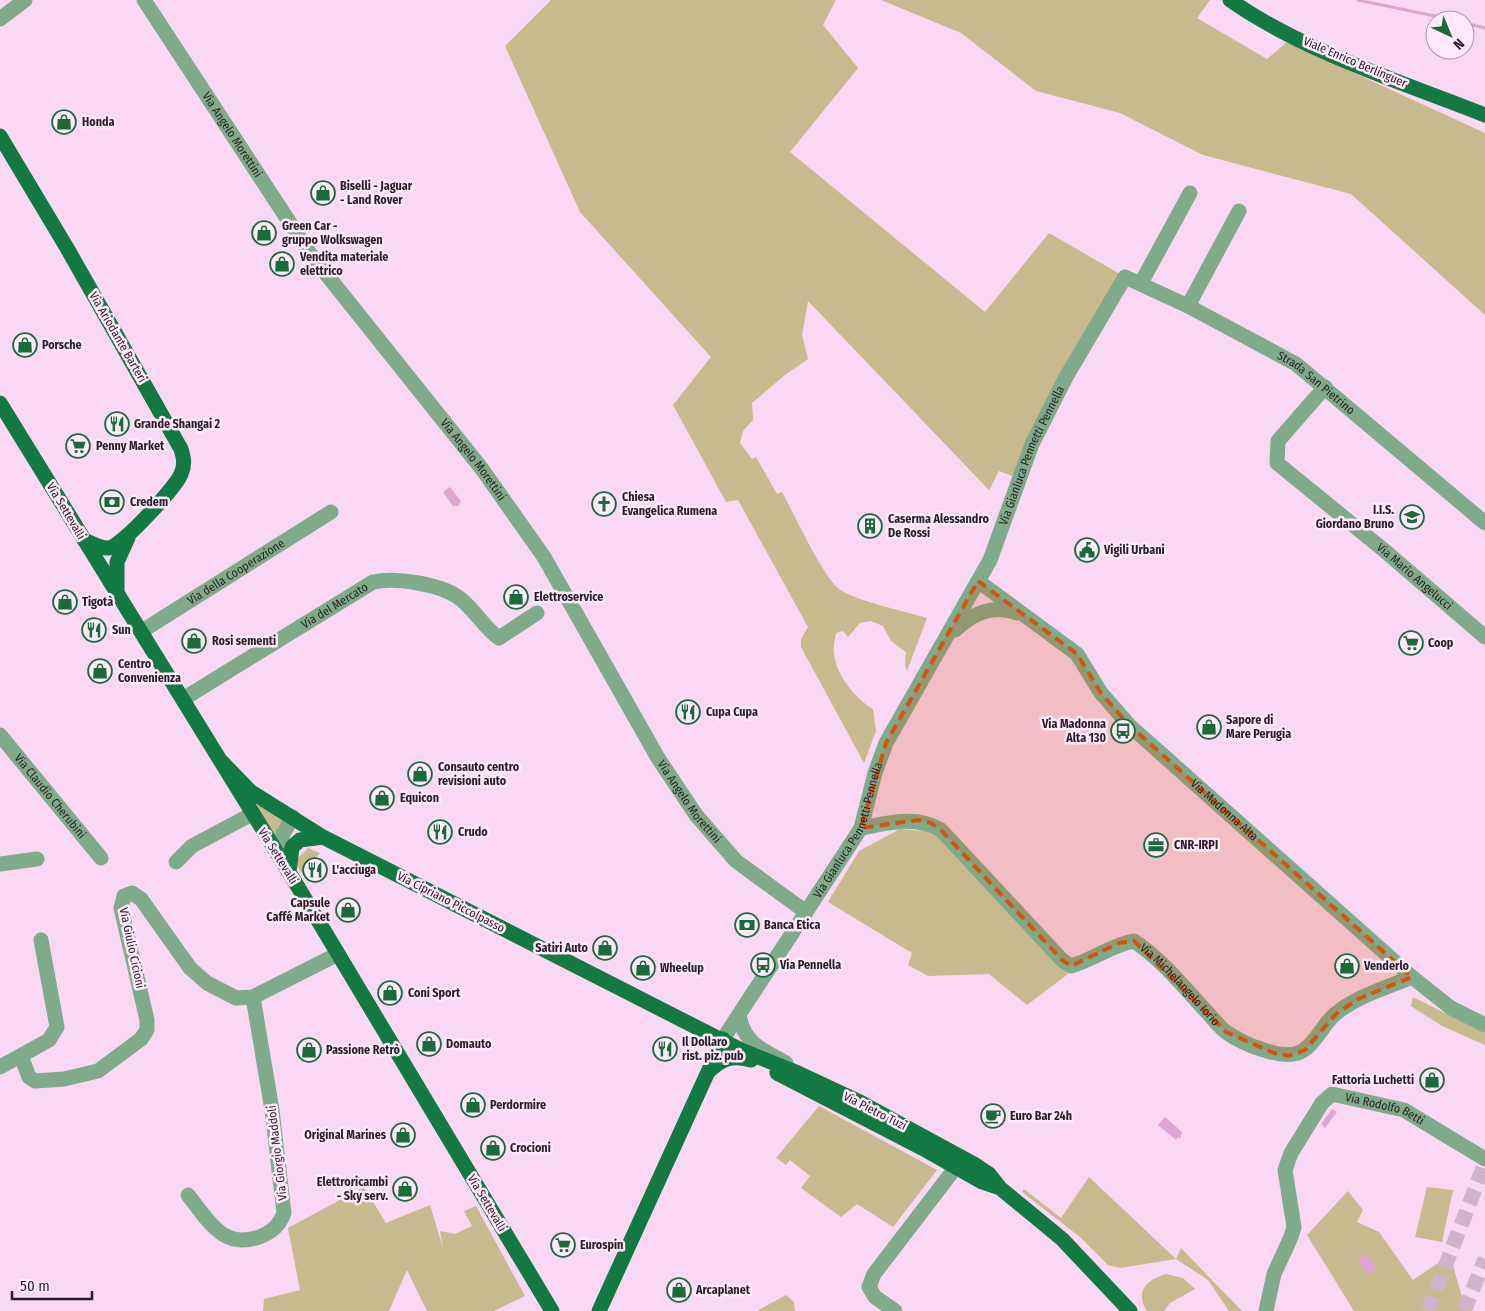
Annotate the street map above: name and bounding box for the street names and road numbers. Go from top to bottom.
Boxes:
street label: Viale Enrico Berlinguer [1301,34,1410,90]
street label: Via Angelo Morettini [199,89,265,180]
street label: Via Ariodante Barteri [86,289,150,385]
street label: Strada San Pietrino [1275,348,1358,417]
street label: Via Gianluca Pennetti Pennella [996,383,1067,527]
street label: Via Angelo Morettini [438,416,509,503]
street label: Via Settevalli [44,480,88,542]
street label: Via della Cooperazione [185,536,287,608]
street label: Via Mario Angelucci [1374,540,1455,613]
street label: Via del Mercato [299,580,370,631]
street label: Via Claudio Cherubini [11,751,89,841]
street label: Via Angelo Morettini [654,757,724,846]
street label: Via Gianluca Pennetti Pennella [810,760,885,901]
street label: Via Madonna Alta [1188,776,1261,844]
street label: Via Settevalli [255,825,301,887]
street label: Via Cipriano Piccolpasso [395,869,507,935]
street label: Via Giulio Cicioni [117,906,147,990]
street label: Via Michelangelo Iorio [1137,941,1223,1029]
street label: Via Pietro Tuzi [841,1089,909,1133]
street label: Via Rodolfo Betti [1344,1090,1427,1128]
street label: Via Giorgio Maddoli [264,1105,290,1201]
street label: Via Settevalli [465,1172,509,1234]

